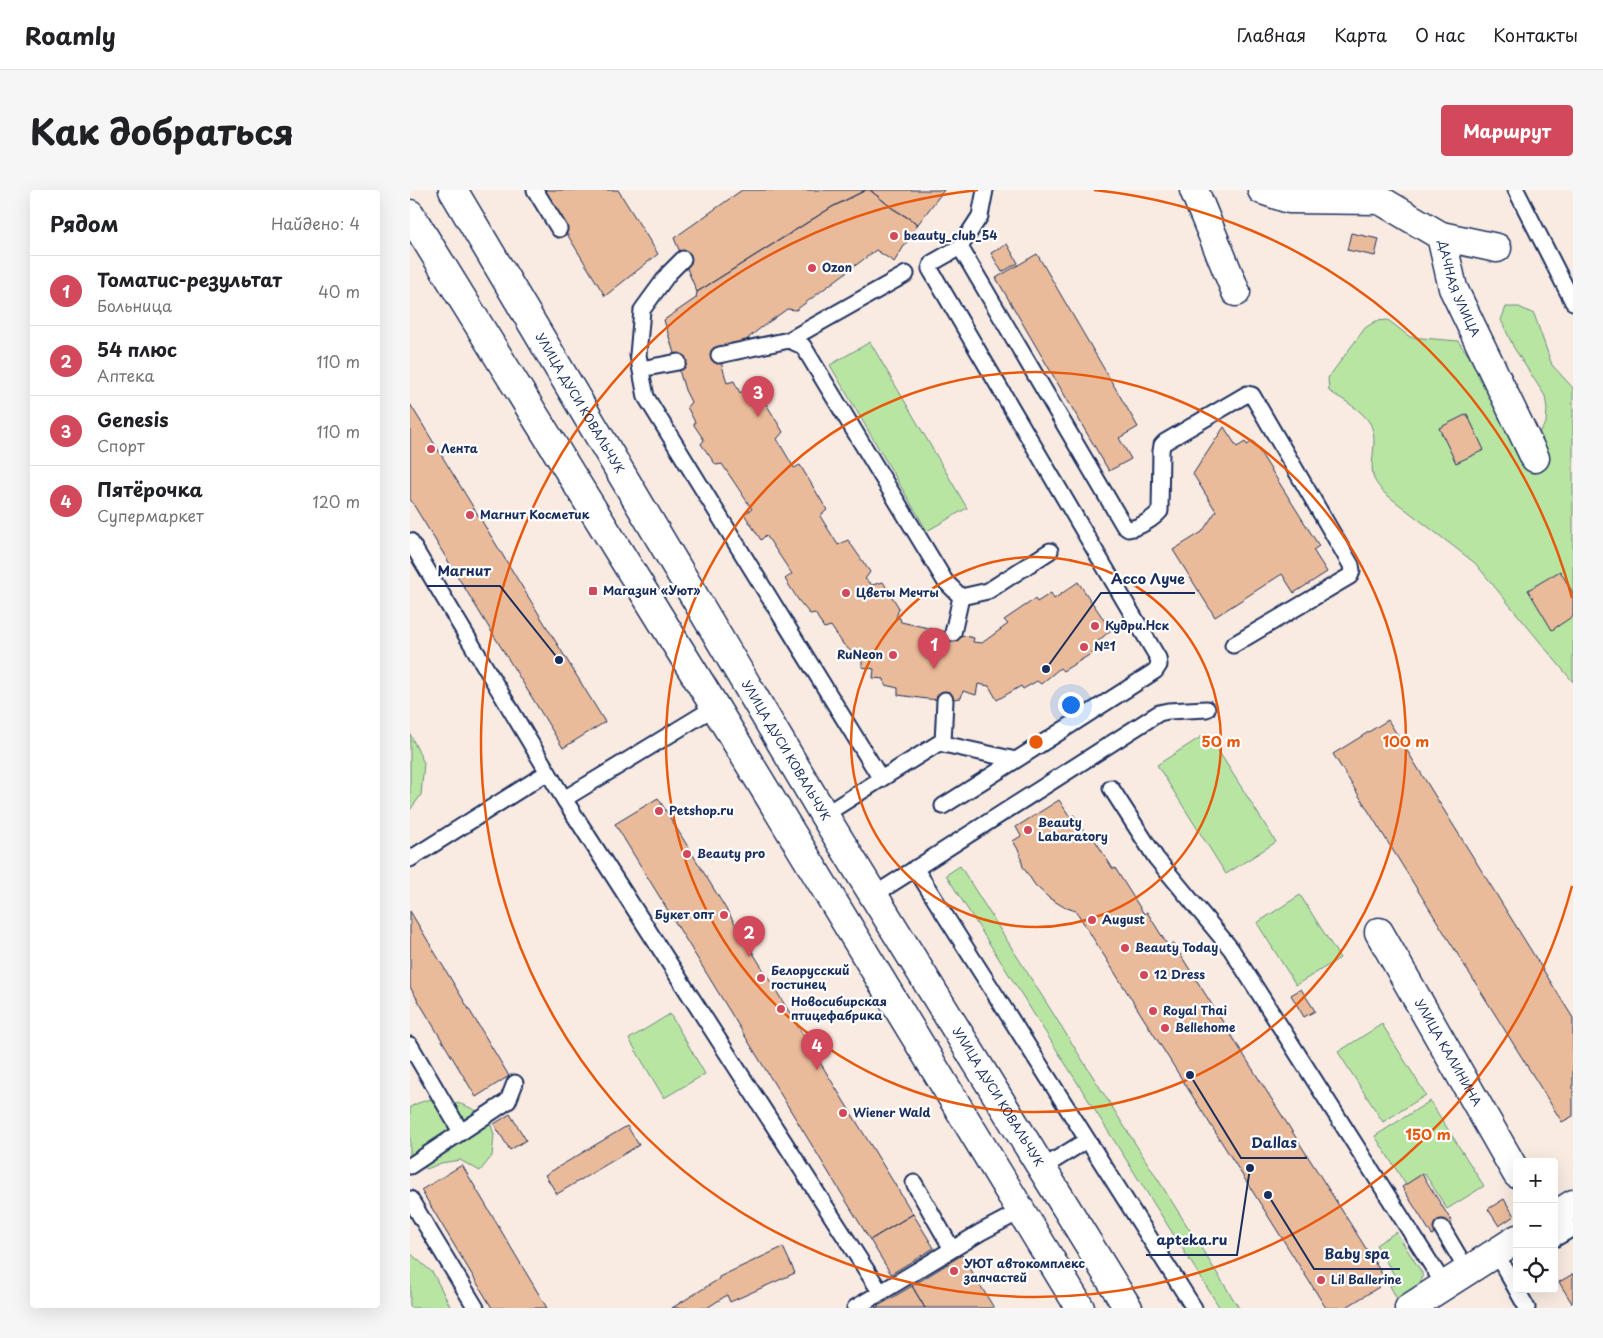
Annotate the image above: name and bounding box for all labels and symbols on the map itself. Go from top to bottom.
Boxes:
place label: beauty_club_54 [904,226,998,244]
marker: beauty_club_54 [888,230,900,242]
street label: ДАЧНАЯ УЛИЦА [1434,237,1485,340]
place label: Ozon [822,258,852,276]
marker: Ozon [806,262,818,274]
street label: УЛИЦА ДУСИ КОВАЛЬЧУК [532,329,629,477]
pin: 3 [742,376,774,417]
place label: Лента [441,439,479,457]
marker: Лента [425,443,437,455]
place label: Магнит Косметик [480,505,590,523]
marker: Магнит Косметик [464,509,476,521]
callout: Магнит [427,557,500,586]
text: Магнит [437,560,491,581]
callout: Ассо Луче [1101,564,1195,593]
text: Ассо Луче [1111,568,1185,589]
place label: Магазин «Уют» [603,581,701,599]
place label: Цветы Мечты [856,583,939,601]
marker: Магазин «Уют» [587,585,599,597]
marker: Цветы Мечты [840,587,852,599]
place label: Кудри.Нск [1105,616,1170,634]
marker: Кудри.Нск [1089,620,1101,632]
pin: 1 [918,628,950,669]
place label: №1 [1094,637,1116,655]
marker: №1 [1078,641,1090,653]
place label: RuNeon [837,645,883,663]
marker: RuNeon [887,649,899,661]
street label: УЛИЦА ДУСИ КОВАЛЬЧУК [738,677,835,824]
your location [1058,692,1084,718]
text: 50 m [1202,729,1240,752]
text: 100 m [1383,729,1429,752]
centre of rings [1027,733,1045,751]
place label: Petshop.ru [669,801,734,819]
marker: Petshop.ru [653,805,665,817]
place label: Beauty Labaratory [1038,813,1108,845]
marker: Beauty Labaratory [1022,824,1034,836]
place label: Beauty pro [697,844,765,862]
marker: Beauty pro [681,848,693,860]
place label: Букет опт [655,905,715,923]
marker: Букет опт [718,909,730,921]
place label: August [1102,910,1145,928]
marker: August [1086,914,1098,926]
pin: 2 [733,916,765,957]
place label: Beauty Today [1135,938,1218,956]
marker: Beauty Today [1119,942,1131,954]
place label: Белорусский гостинец [771,961,850,993]
place label: 12 Dress [1154,965,1205,983]
marker: 12 Dress [1138,969,1150,981]
marker: Белорусский гостинец [755,972,767,984]
place label: Новосибирская птицефабрика [791,992,887,1024]
street label: УЛИЦА КАЛИНИНА [1411,995,1486,1109]
place label: Royal Thai [1163,1001,1227,1019]
marker: Новосибирская птицефабрика [775,1003,787,1015]
marker: Royal Thai [1147,1005,1159,1017]
place label: Bellehome [1175,1018,1236,1036]
marker: Bellehome [1159,1022,1171,1034]
street label: УЛИЦА ДУСИ КОВАЛЬЧУК [949,1023,1049,1170]
pin: 4 [801,1029,833,1070]
place label: Wiener Wald [853,1103,930,1121]
marker: Wiener Wald [837,1107,849,1119]
text: 150 m [1405,1122,1451,1145]
callout: Dallas [1241,1129,1307,1158]
text: Dallas [1251,1132,1297,1153]
callout: apteka.ru [1146,1226,1237,1255]
text: apteka.ru [1156,1229,1228,1250]
callout: Baby spa [1314,1240,1400,1269]
text: Baby spa [1324,1243,1390,1264]
place label: УЮТ автокомплекс запчастей [963,1254,1086,1286]
marker: УЮТ автокомплекс запчастей [948,1265,960,1277]
place label: Lil Ballerine [1331,1270,1402,1288]
marker: Lil Ballerine [1315,1274,1327,1286]

